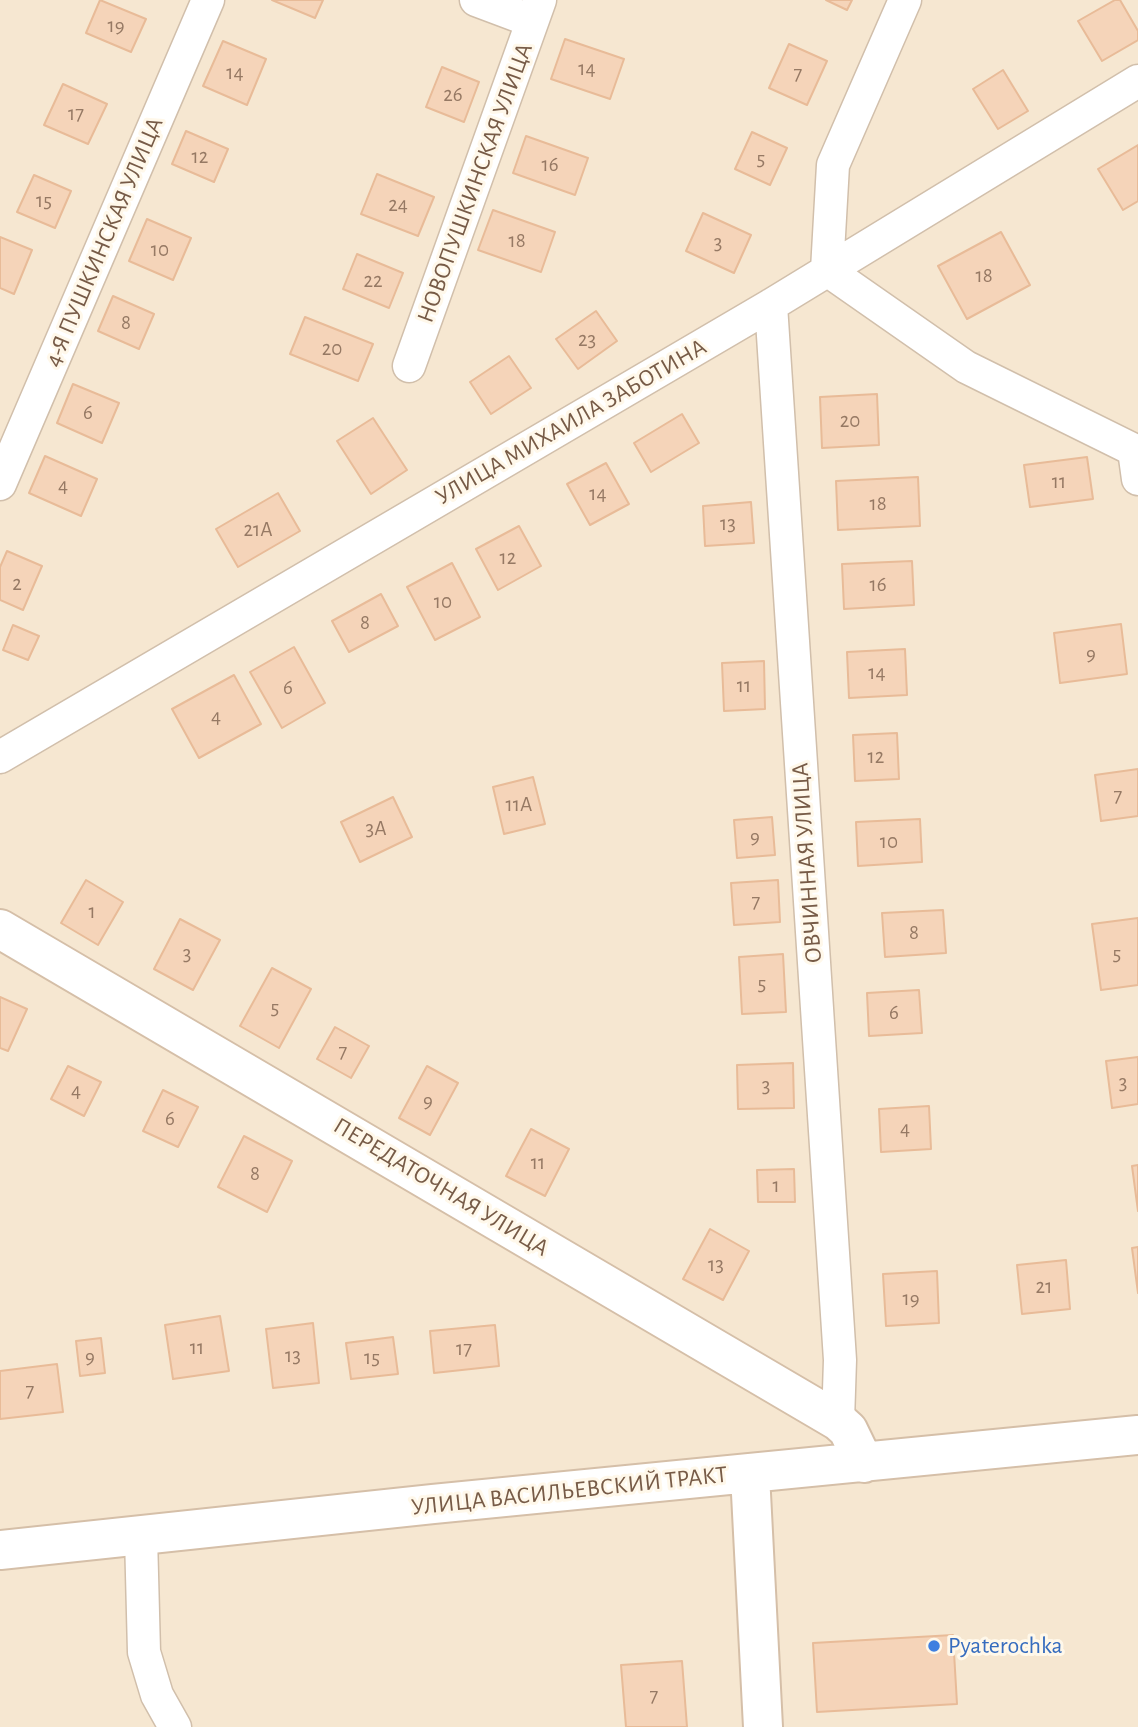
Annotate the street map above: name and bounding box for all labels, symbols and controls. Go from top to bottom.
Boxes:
house number: 19 [107,13,125,39]
street label: НОВОПУШКИНСКАЯ УЛИЦА [411,39,539,327]
house number: 14 [578,56,596,82]
house number: 14 [226,60,244,86]
house number: 7 [794,61,802,87]
house number: 26 [443,82,463,108]
house number: 17 [68,101,84,127]
street label: 4-Я ПУШКИНСКАЯ УЛИЦА [38,113,170,371]
house number: 12 [192,144,208,170]
house number: 5 [757,146,765,172]
house number: 16 [541,152,559,178]
house number: 15 [36,188,52,214]
house number: 24 [388,192,408,218]
house number: 18 [508,228,526,254]
house number: 3 [714,230,722,256]
house number: 10 [151,237,169,263]
house number: 18 [975,263,993,289]
house number: 22 [363,268,383,294]
house number: 8 [121,310,131,336]
house number: 23 [578,327,596,353]
street label: УЛИЦА МИХАИЛА ЗАБОТИНА [430,333,712,511]
house number: 20 [322,336,342,362]
house number: 6 [83,400,93,426]
house number: 20 [840,408,860,434]
house number: 11 [1052,469,1066,495]
house number: 4 [58,473,68,499]
house number: 14 [589,481,607,507]
house number: 18 [869,491,887,517]
house number: 13 [720,511,736,537]
house number: 21А [243,517,273,543]
house number: 12 [500,545,516,571]
house number: 2 [12,571,22,597]
house number: 16 [869,572,887,598]
house number: 10 [434,589,452,615]
house number: 8 [360,610,370,636]
house number: 9 [1086,641,1096,667]
house number: 14 [868,660,886,686]
house number: 11 [737,673,751,699]
house number: 6 [283,675,293,701]
house number: 4 [211,704,221,730]
house number: 12 [868,744,884,770]
street label: ОВЧИННАЯ УЛИЦА [786,762,828,964]
house number: 7 [1114,783,1122,809]
house number: 11А [506,792,532,818]
house number: 3А [366,816,386,842]
house number: 9 [750,824,760,850]
house number: 10 [880,829,898,855]
house number: 7 [752,889,760,915]
house number: 1 [88,899,96,925]
house number: 8 [909,920,919,946]
house number: 3 [183,941,191,967]
house number: 5 [1113,941,1121,967]
house number: 5 [758,971,766,997]
house number: 5 [271,995,279,1021]
house number: 6 [889,1000,899,1026]
house number: 7 [339,1039,347,1065]
house number: 3 [1119,1070,1127,1096]
house number: 3 [762,1073,770,1099]
house number: 4 [71,1078,81,1104]
house number: 9 [423,1088,433,1114]
house number: 6 [165,1106,175,1132]
street label: ПЕРЕДАТОЧНАЯ УЛИЦА [328,1111,554,1263]
house number: 4 [900,1116,910,1142]
house number: 11 [531,1150,545,1176]
house number: 8 [250,1161,260,1187]
house number: 1 [772,1173,780,1199]
house number: 13 [708,1252,724,1278]
house number: 21 [1036,1274,1052,1300]
house number: 19 [902,1286,920,1312]
house number: 11 [190,1335,204,1361]
house number: 17 [456,1336,472,1362]
house number: 13 [285,1343,301,1369]
house number: 9 [85,1344,95,1370]
house number: 15 [364,1345,380,1371]
house number: 7 [26,1378,34,1404]
street label: УЛИЦА ВАСИЛЬЕВСКИЙ ТРАКТ [410,1460,728,1522]
place label: Pyaterochka [948,1632,1063,1660]
marker: Pyaterochka [926,1638,942,1654]
house number: 7 [650,1683,658,1709]

